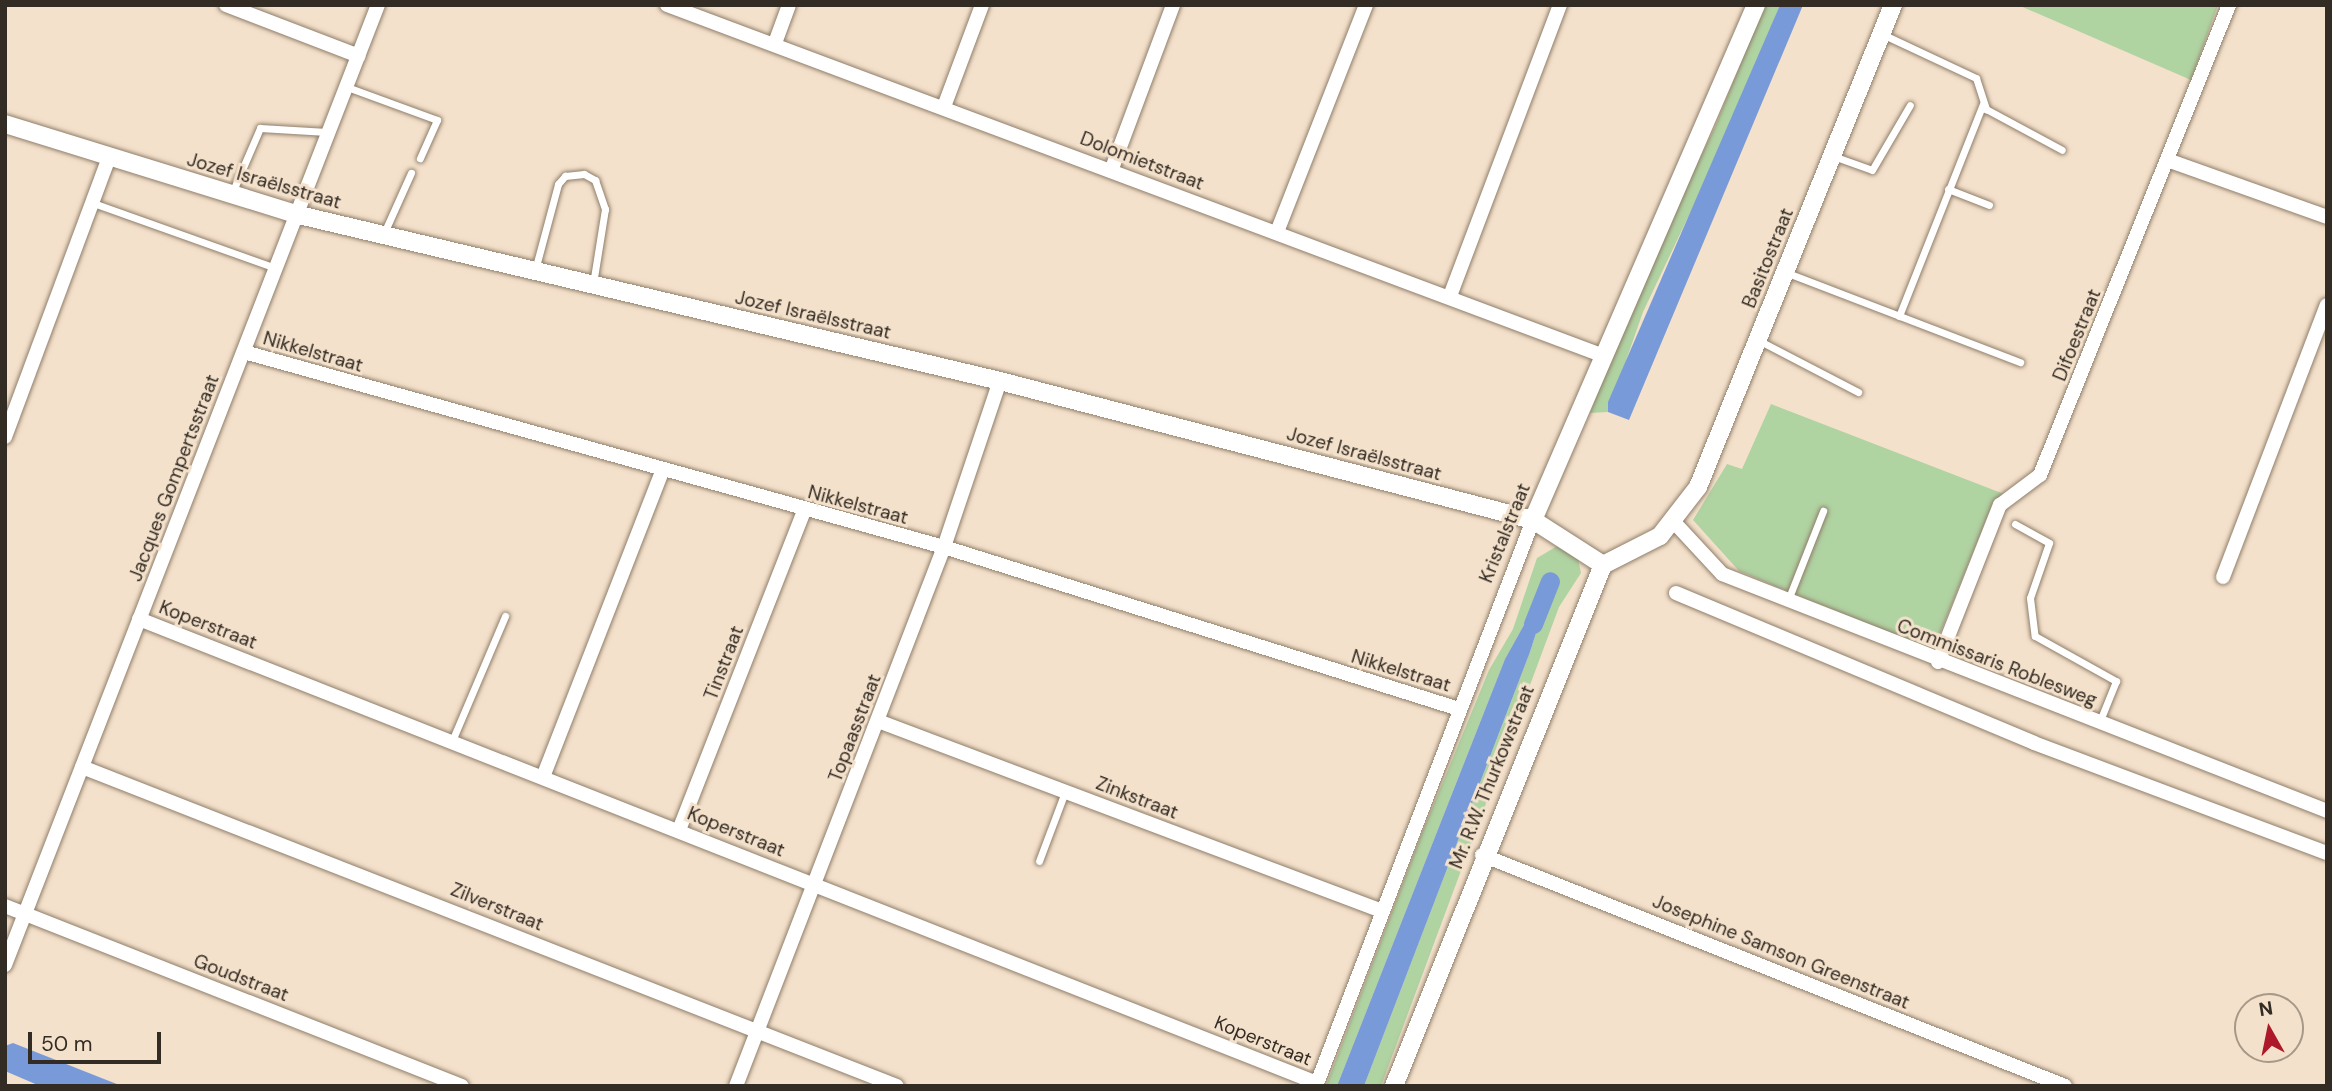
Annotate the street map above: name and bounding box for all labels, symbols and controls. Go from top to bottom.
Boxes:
street label: Dolomietstraat [1077,127,1207,195]
street label: Jozef Israëlsstraat [184,148,344,214]
street label: Basitostraat [1738,205,1798,311]
street label: Jozef Israëlsstraat [733,286,893,344]
street label: Difoestraat [2048,286,2106,384]
street label: Nikkelstraat [261,327,365,377]
street label: Jacques Gompertsstraat [124,371,224,585]
street label: Jozef Israëlsstraat [1284,422,1444,486]
street label: Kristalstraat [1475,480,1535,586]
street label: Nikkelstraat [805,481,911,529]
street label: Koperstraat [156,596,260,654]
street label: Commissaris Roblesweg [1894,614,2100,712]
street label: Tinstraat [699,623,749,703]
street label: Nikkelstraat [1349,645,1453,697]
street label: Topaasstraat [824,671,886,785]
street label: Mr. R.W. Thurkowstraat [1445,682,1539,872]
street label: Zinkstraat [1093,772,1181,824]
street label: Koperstraat [684,802,788,862]
street label: Zilverstraat [447,878,547,936]
street label: Josephine Samson Greenstraat [1649,890,1913,1014]
street label: Goudstraat [190,949,292,1007]
north arrow [2234,993,2304,1063]
text: N [2257,995,2275,1022]
street label: Koperstraat [1211,1011,1315,1071]
scale bar [32,1018,164,1062]
text: 50 m [41,1030,92,1058]

